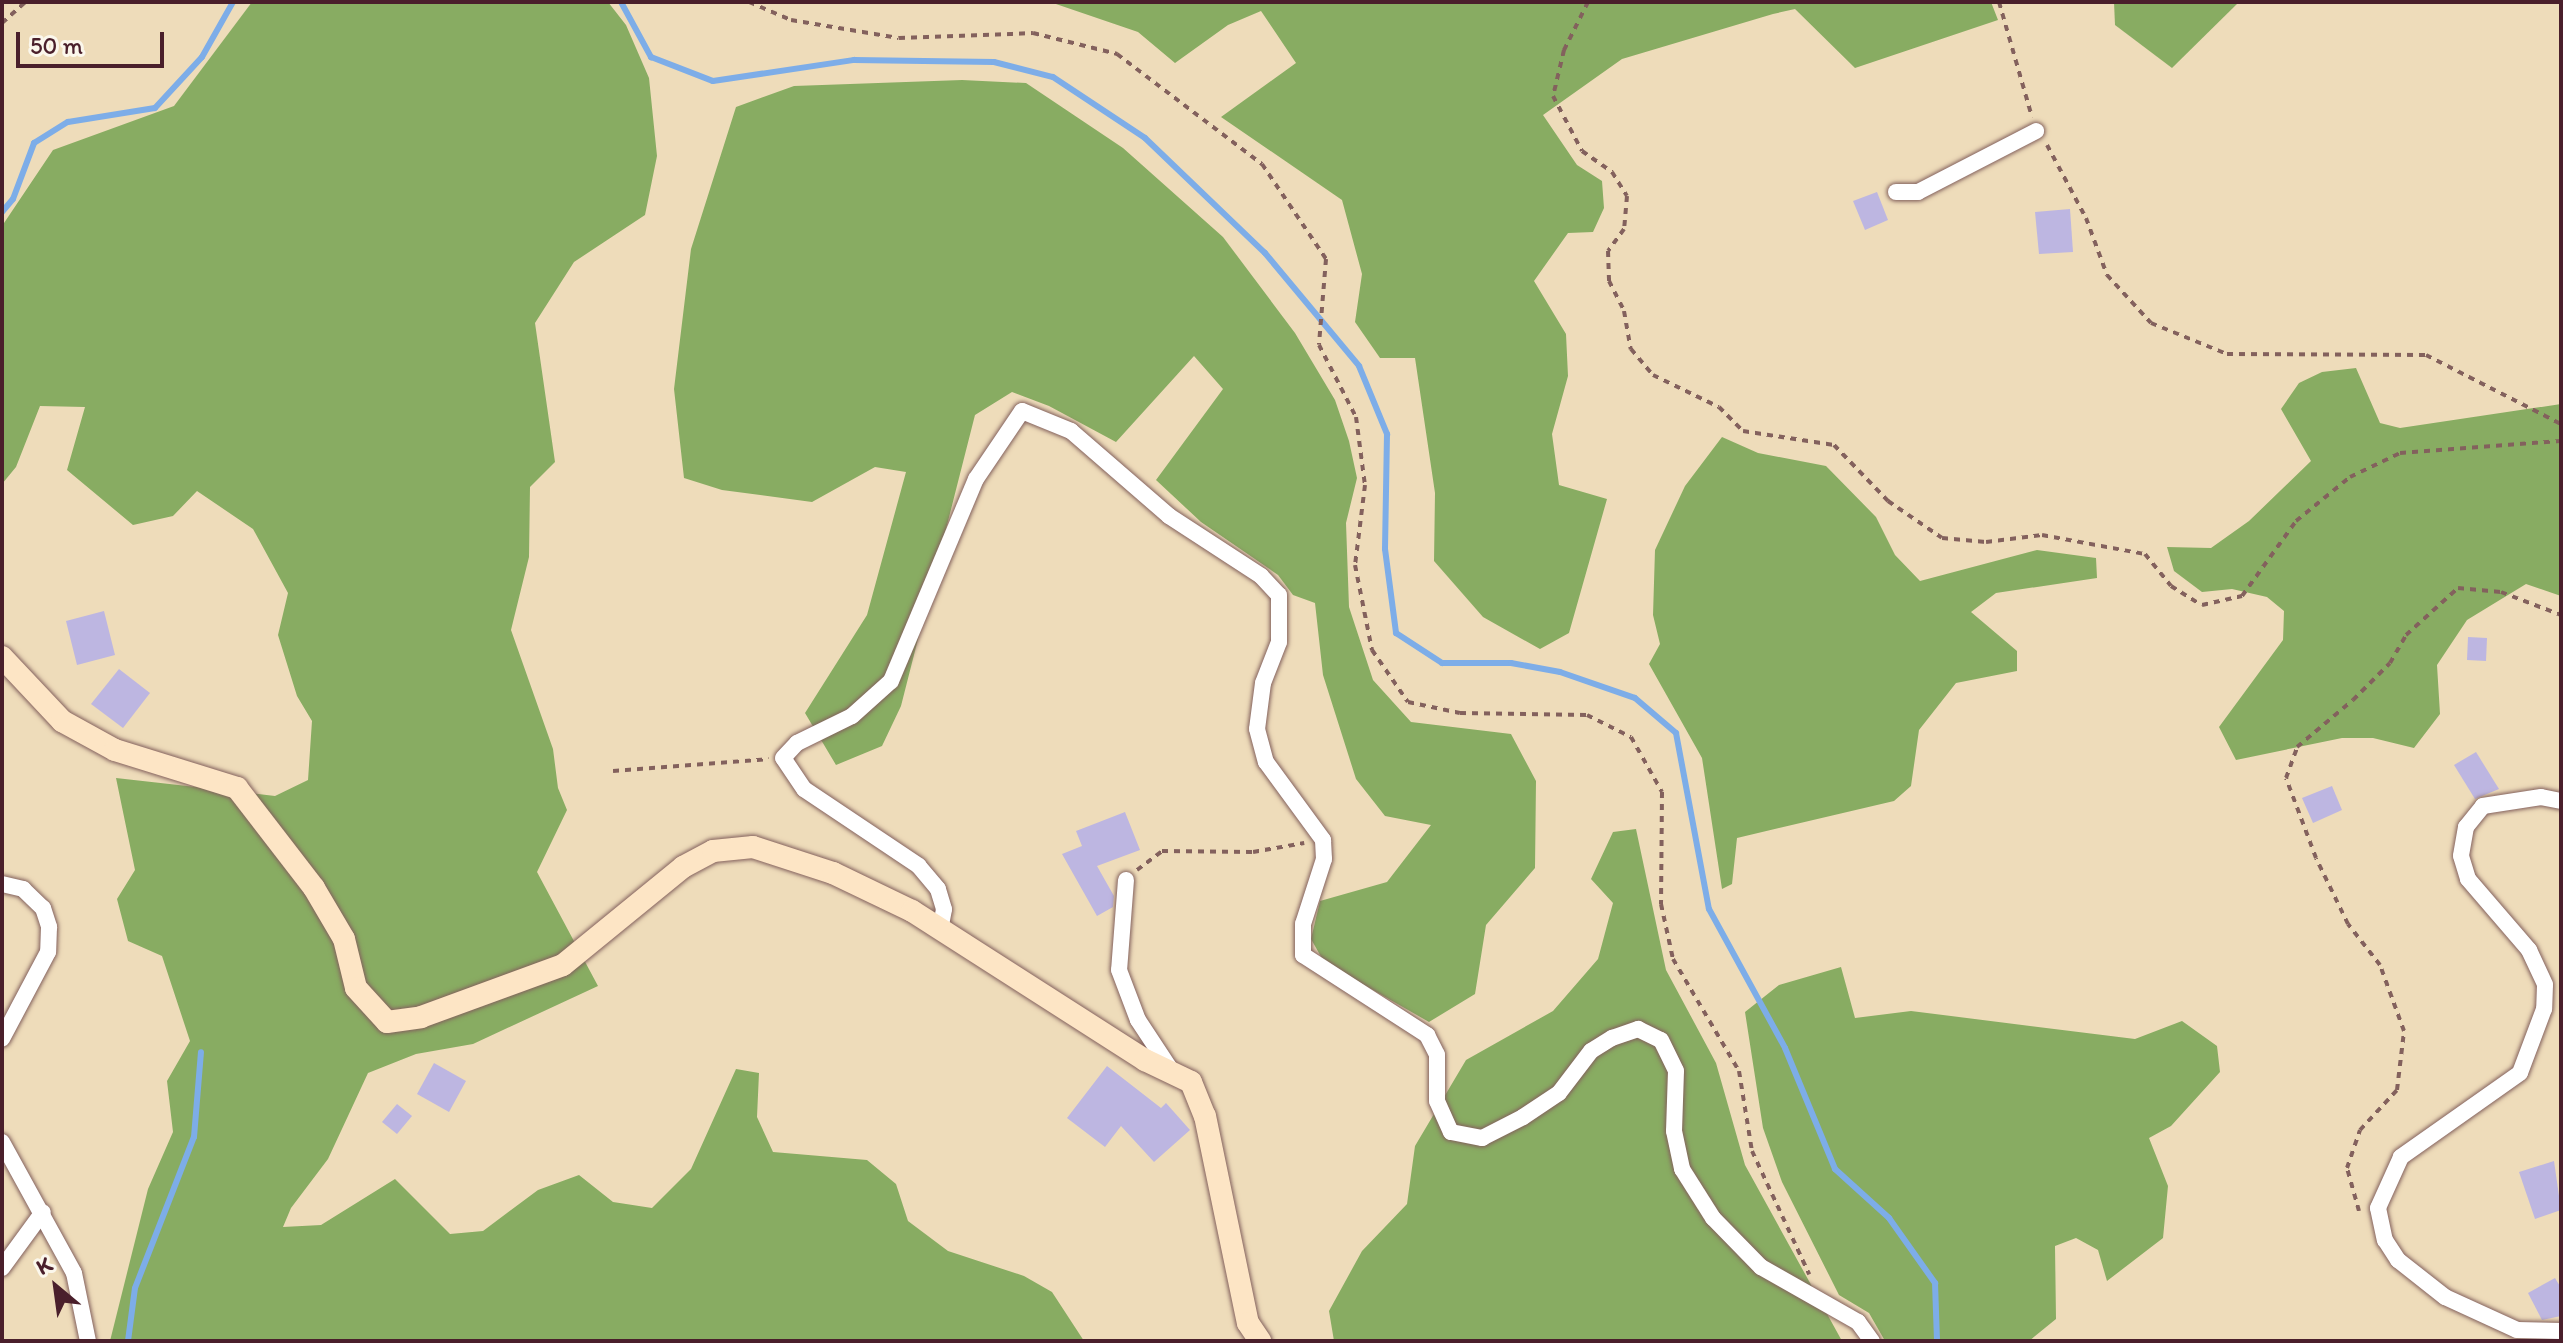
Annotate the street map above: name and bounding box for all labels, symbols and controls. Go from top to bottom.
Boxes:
scale bar [20,16,168,66]
text: 50 m [30,31,83,60]
north arrow [16,1247,96,1327]
text: K [31,1250,57,1281]

